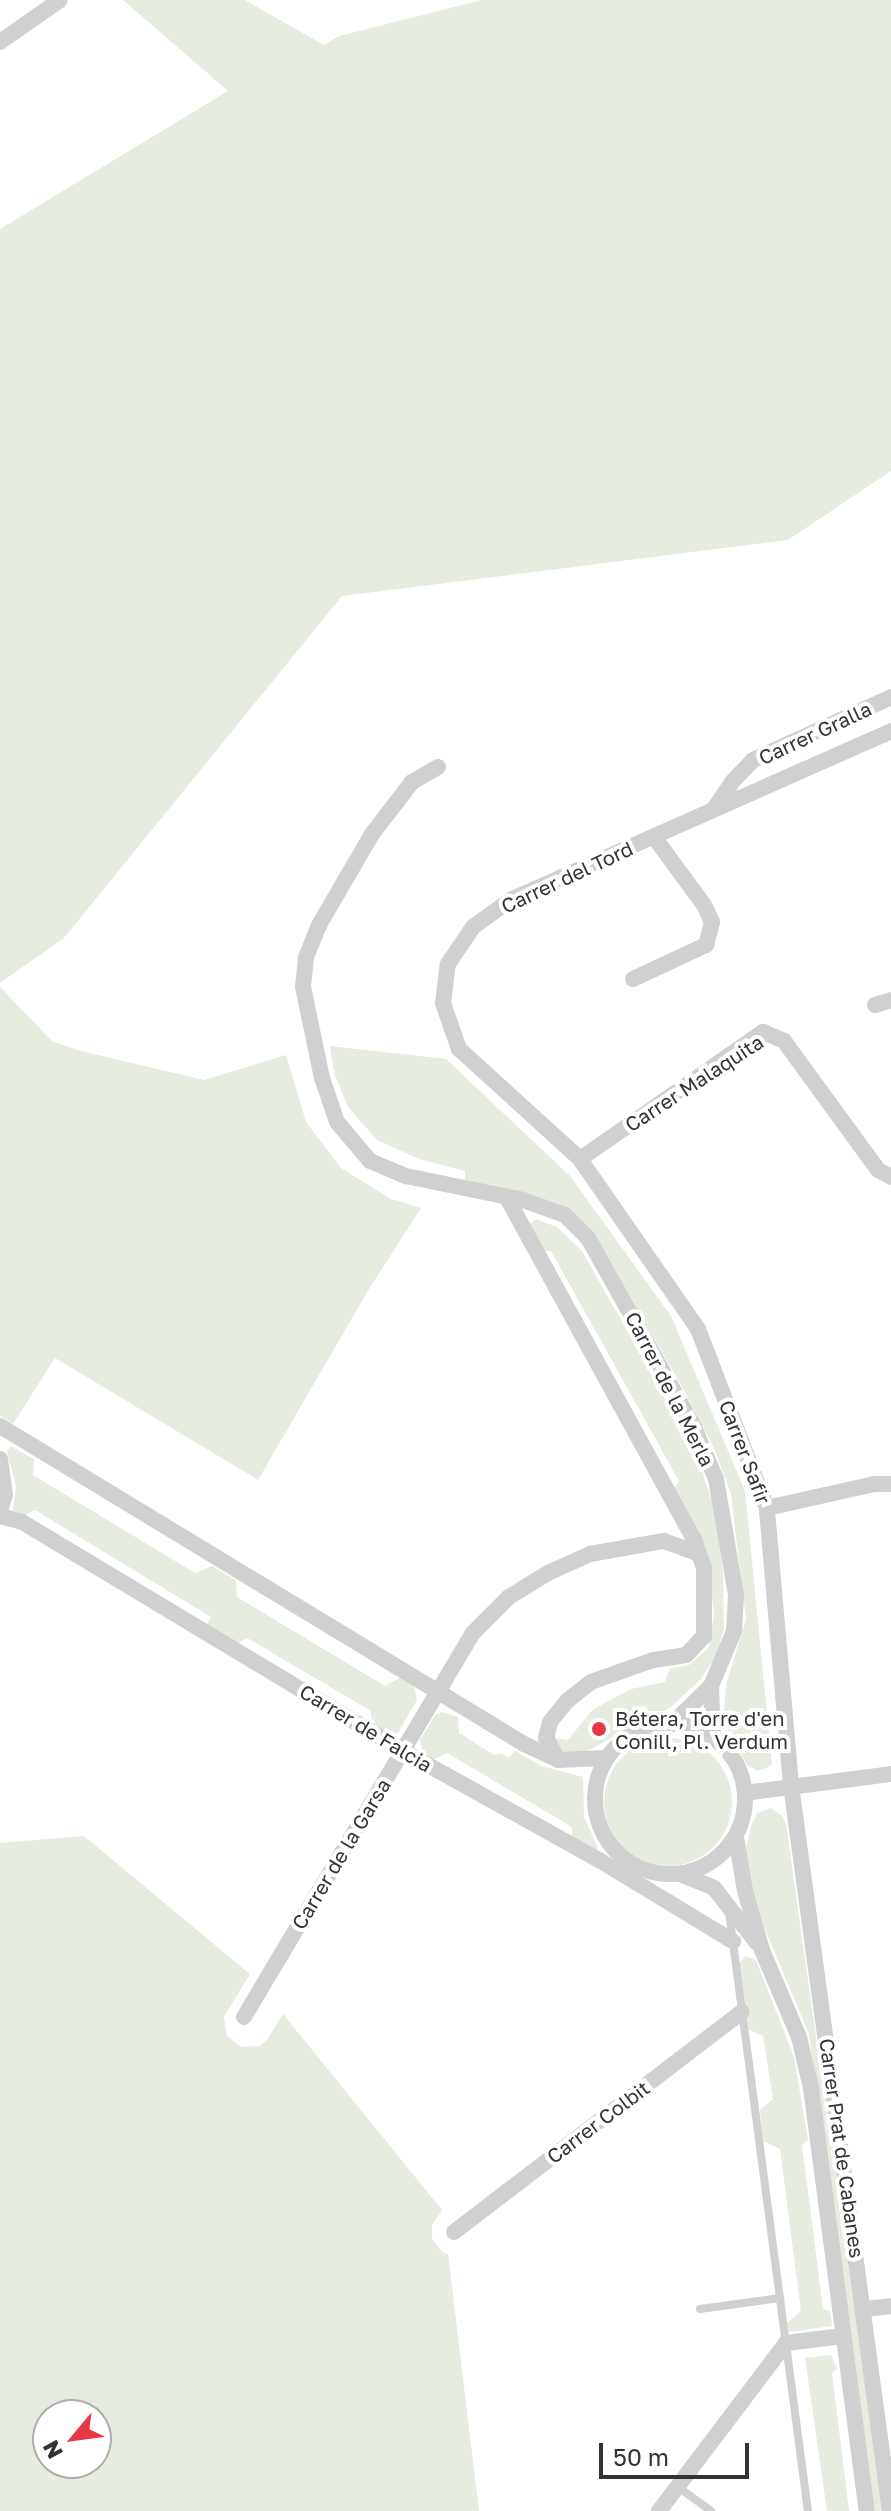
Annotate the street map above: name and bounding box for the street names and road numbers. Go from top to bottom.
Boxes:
street label: Carrer Gralla [755,696,875,770]
street label: Carrer del Tord [497,836,637,918]
street label: Carrer Malaquita [620,1029,768,1137]
street label: Carrer de la Merla [621,1308,719,1470]
street label: Carrer Safir [714,1397,776,1507]
street label: Carrer de Falcia [295,1679,437,1777]
street label: Carrer de la Garsa [287,1774,395,1934]
street label: Carrer Prat de Cabanes [815,2037,869,2259]
street label: Carrer Colbit [542,2076,654,2168]

